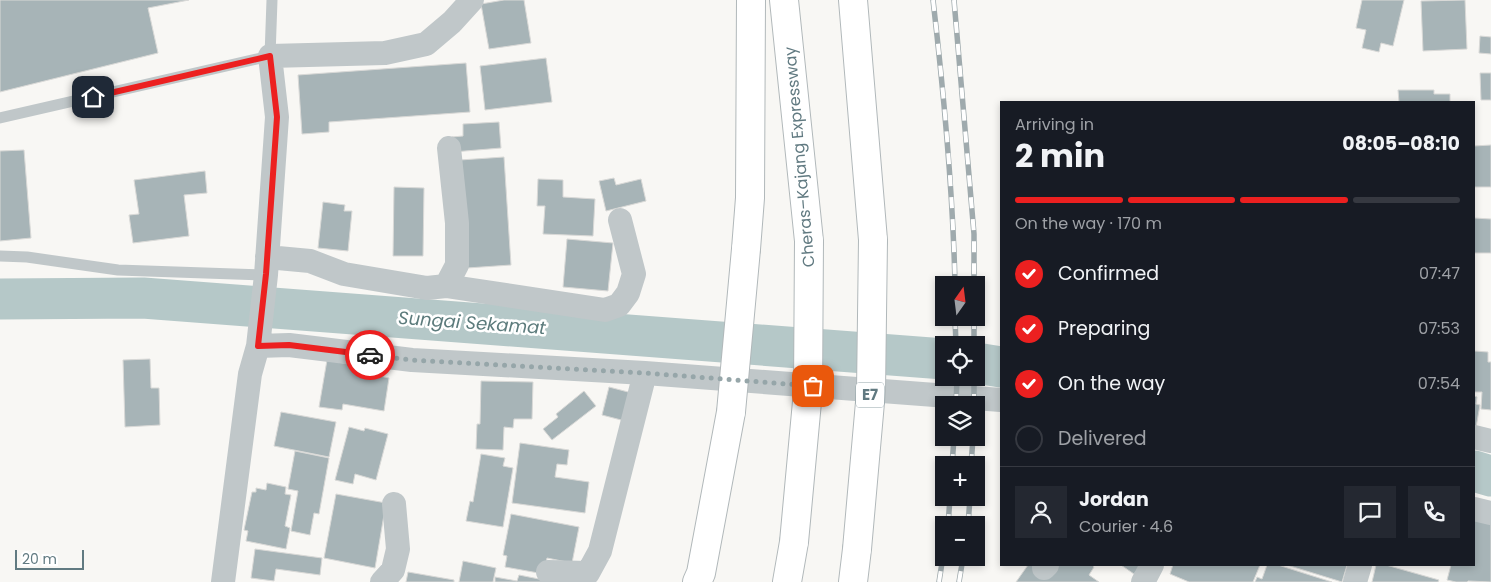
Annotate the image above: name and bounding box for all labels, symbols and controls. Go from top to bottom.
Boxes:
street label: Cheras–Kajang Expressway [778,46,821,268]
pin [72,76,114,118]
icon: home [79,83,107,111]
text: Arriving in [1015,113,1094,136]
text: 08:05–08:10 [1342,130,1460,157]
text: 2 min [1015,133,1105,178]
text: On the way · 170 m [1015,212,1162,235]
icon: check [1015,260,1043,288]
text: Confirmed [1058,260,1159,287]
text: 07:47 [1419,262,1460,285]
north arrow [935,276,985,326]
map controls [935,276,985,566]
water label: Sungai Sekamat [397,305,547,340]
icon: check [1015,315,1043,343]
text: Preparing [1058,315,1150,342]
text: 07:53 [1418,317,1460,340]
courier [345,330,395,380]
button: locate [935,336,985,386]
icon: car [356,341,384,369]
pin [792,365,834,407]
icon: check [1015,370,1043,398]
text: On the way [1058,370,1165,397]
icon: bag [799,372,827,400]
text: 07:54 [1418,372,1460,395]
road number: E7 [856,382,884,408]
button: layers [935,396,985,446]
text: Delivered [1058,425,1147,452]
button: + [935,456,985,506]
button: person [1015,486,1067,538]
text: Jordan [1079,486,1149,513]
button: chat [1344,486,1396,538]
button: phone [1408,486,1460,538]
text: Courier · 4.6 [1079,515,1173,538]
button: − [935,516,985,566]
scale bar [15,547,84,570]
text: 20 m [22,549,57,569]

